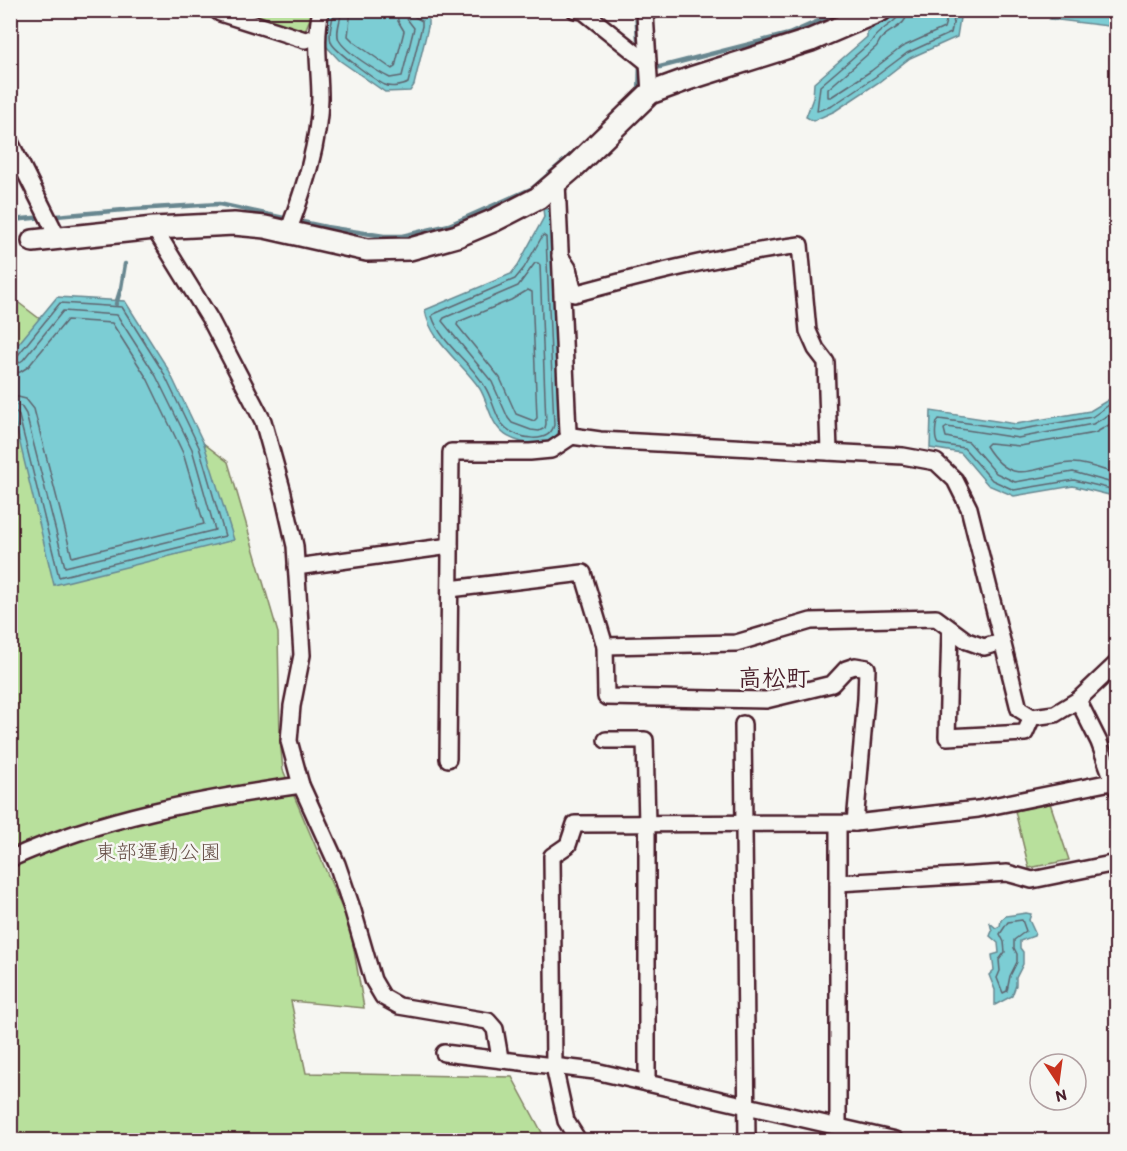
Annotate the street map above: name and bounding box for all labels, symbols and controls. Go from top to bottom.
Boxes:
district label: 高松町 [738,663,810,692]
park label: 東部運動公園 [95,839,221,864]
north arrow [1028,1052,1088,1112]
text: N [1054,1086,1069,1107]

